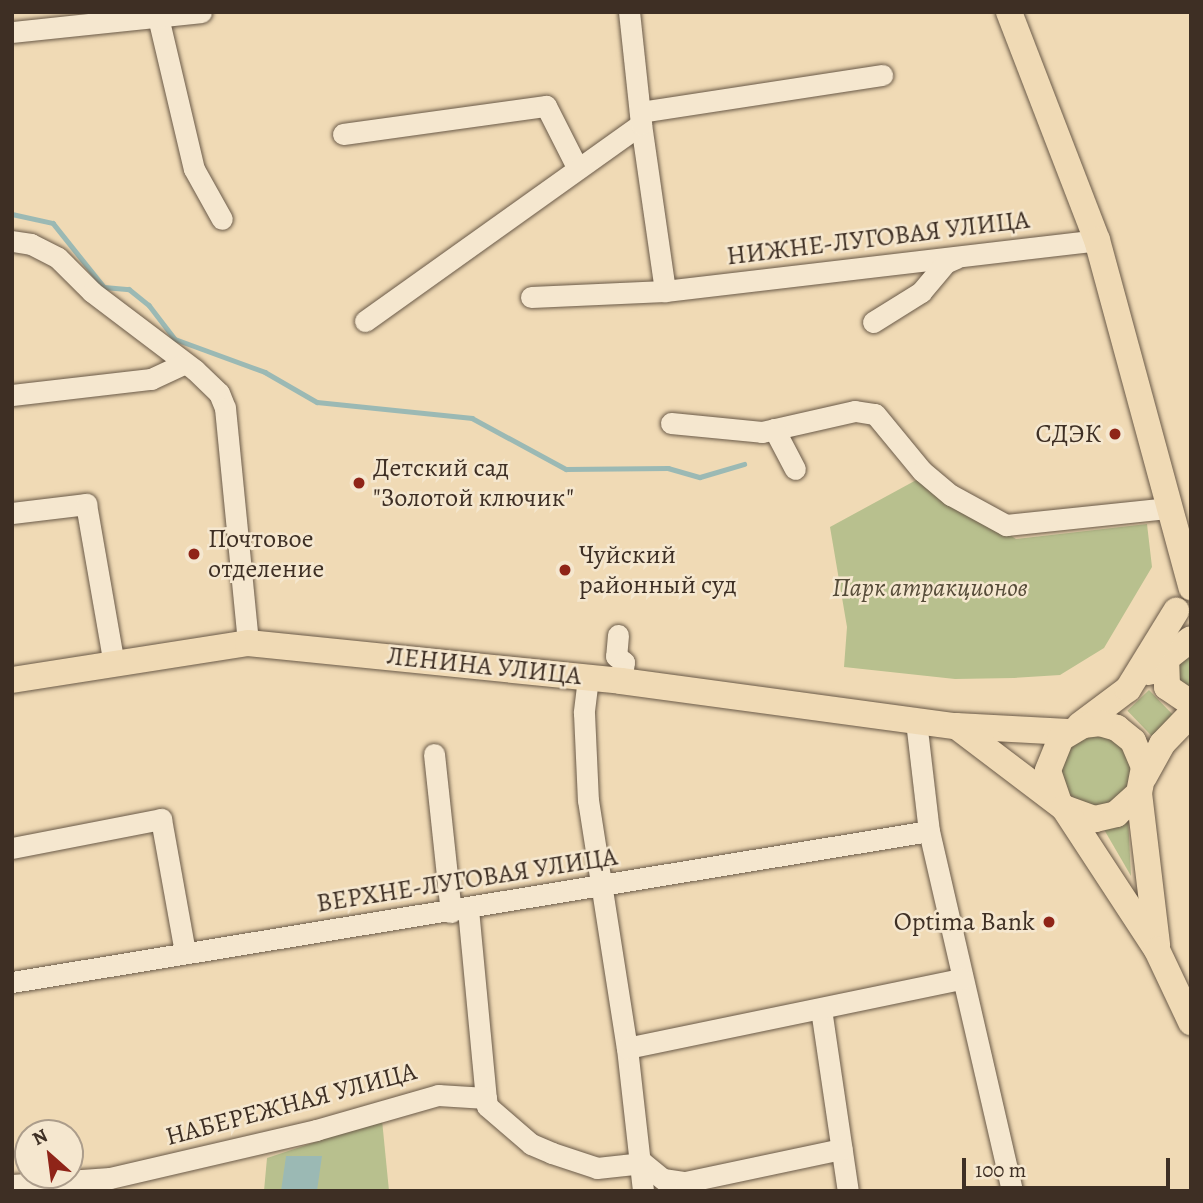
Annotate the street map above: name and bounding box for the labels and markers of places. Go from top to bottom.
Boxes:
place label: СДЭК [1035,418,1101,450]
marker: СДЭК [1107,426,1123,442]
place label: Детский сад "Золотой ключик" [373,452,574,514]
marker: Детский сад "Золотой ключик" [351,475,367,491]
place label: Почтовое отделение [208,523,324,584]
place label: Чуйский районный суд [579,539,737,600]
marker: Почтовое отделение [186,546,202,562]
marker: Чуйский районный суд [557,562,573,578]
place label: Optima Bank [894,906,1035,938]
marker: Optima Bank [1041,914,1057,930]

